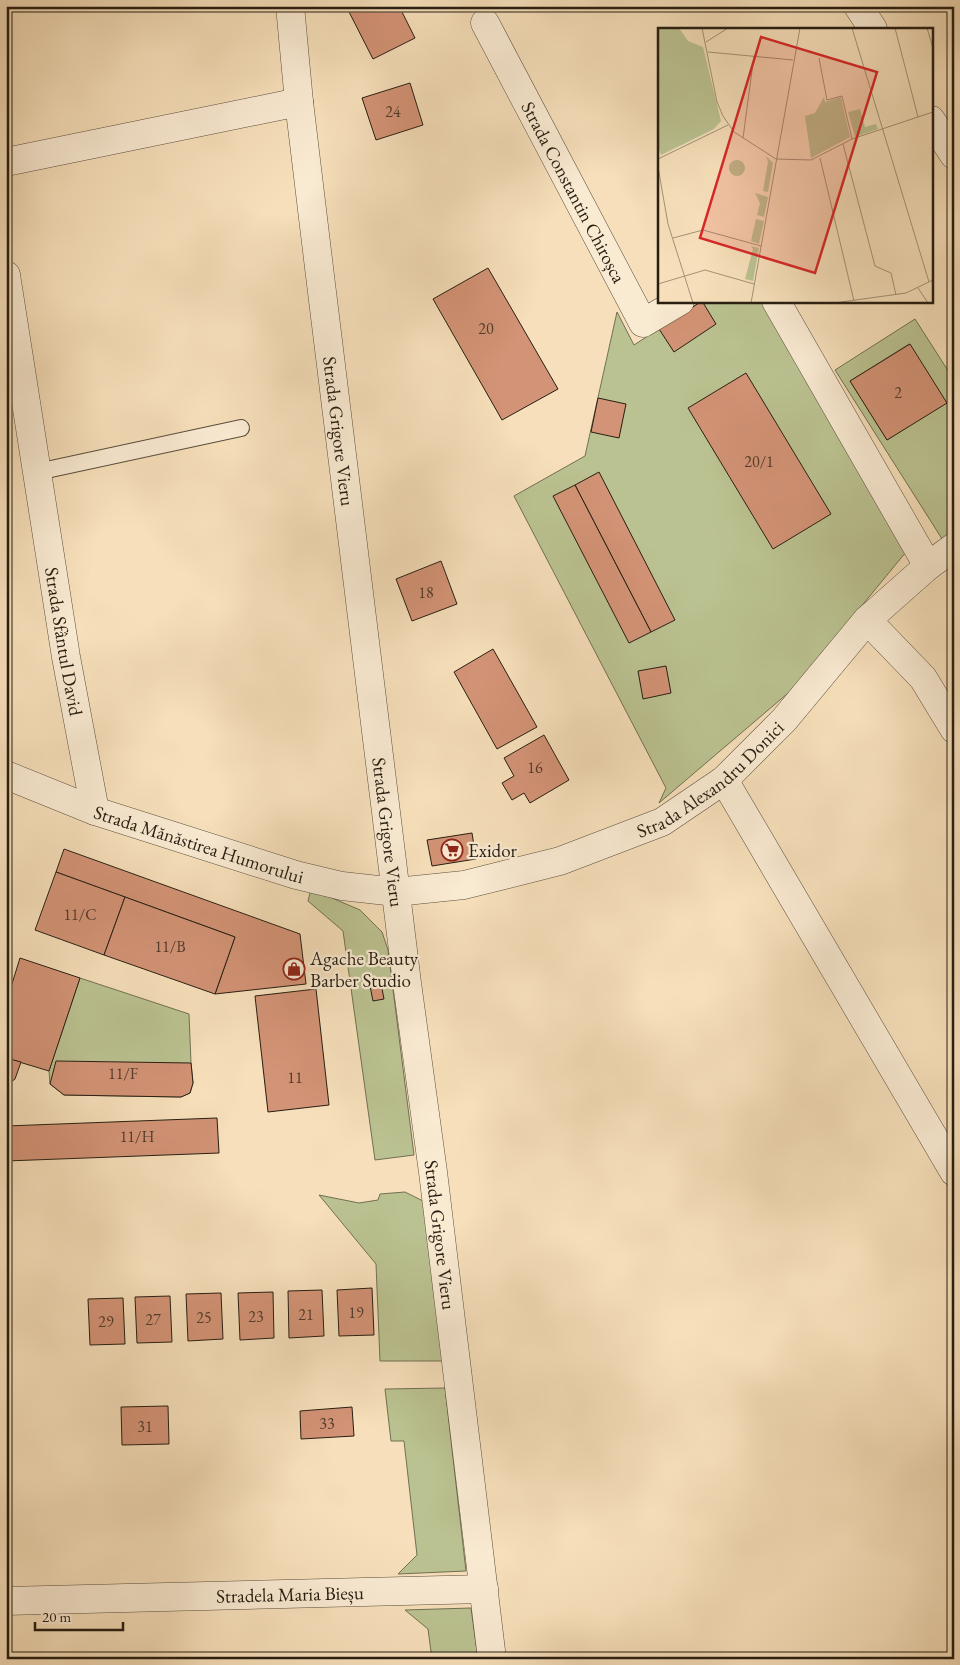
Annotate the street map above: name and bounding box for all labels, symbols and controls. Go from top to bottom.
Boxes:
inset map [658,28,932,302]
street label: Strada Constantin Chiroșca [515,97,632,288]
house number: 24 [385,101,401,122]
house number: 20 [478,318,494,339]
street label: Strada Grigore Vieru [317,355,360,508]
house number: 2 [894,382,902,403]
house number: 20/1 [744,451,774,472]
street label: Strada Sfântul David [39,565,89,718]
house number: 18 [418,582,434,603]
street label: Strada Alexandru Donici [633,715,790,844]
street label: Strada Grigore Vieru [366,756,410,909]
house number: 16 [527,757,543,778]
street label: Strada Mănăstirea Humorului [91,799,306,889]
supermarket icon: Exidor [440,838,464,862]
place label: Exidor [468,838,518,863]
house number: 11/C [63,904,97,925]
house number: 11/B [154,936,186,957]
place label: Agache Beauty Barber Studio [309,946,419,993]
shop icon: Agache Beauty Barber Studio [282,957,306,981]
house number: 11/F [108,1063,138,1084]
house number: 11 [287,1067,303,1088]
house number: 11/H [120,1126,154,1147]
street label: Strada Grigore Vieru [418,1158,462,1311]
house number: 19 [348,1302,364,1323]
house number: 21 [298,1304,314,1325]
house number: 23 [248,1306,264,1327]
house number: 25 [196,1307,212,1328]
house number: 27 [145,1309,161,1330]
house number: 29 [98,1311,114,1332]
house number: 33 [319,1413,335,1434]
house number: 31 [137,1416,153,1437]
street label: Stradela Maria Bieșu [216,1580,364,1609]
scale bar [35,1600,122,1632]
text: 20 m [42,1607,71,1626]

